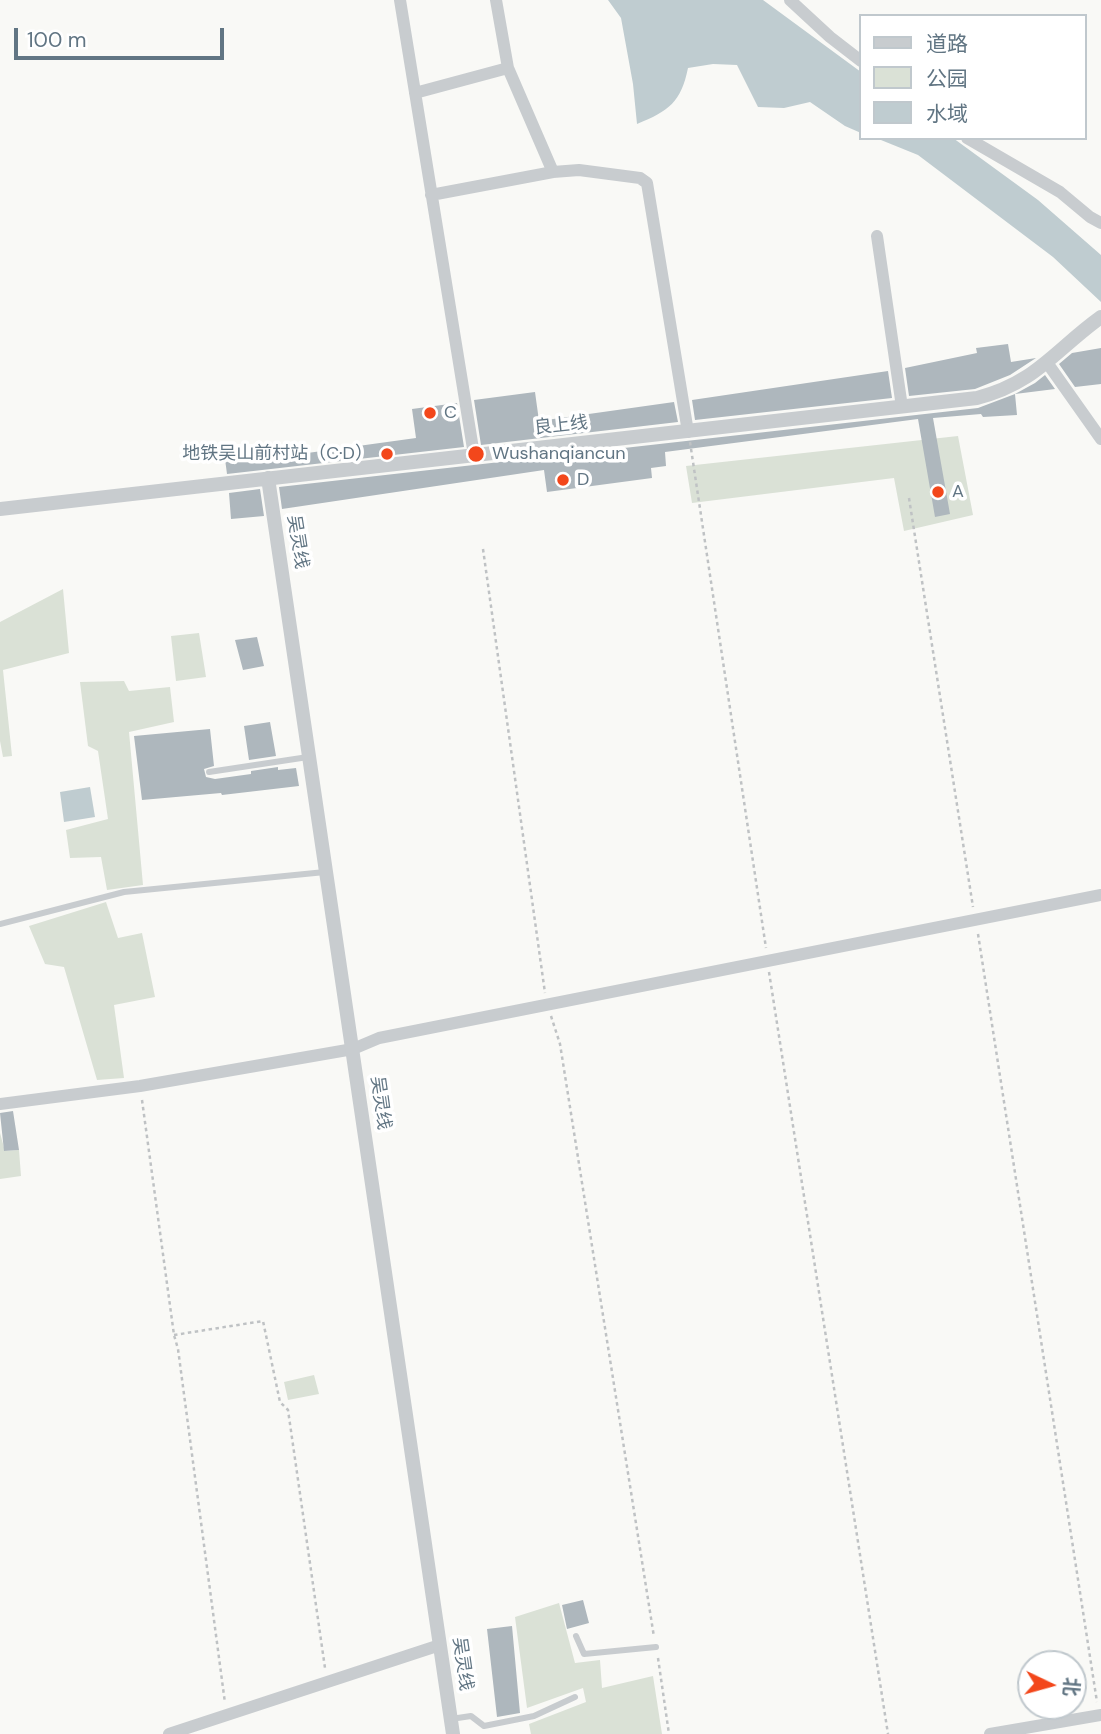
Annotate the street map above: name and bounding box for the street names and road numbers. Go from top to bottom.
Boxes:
street label: 良上线 [533,412,589,440]
street label: 吴灵线 [282,514,312,570]
street label: 吴灵线 [366,1075,394,1131]
street label: 吴灵线 [448,1636,476,1692]

